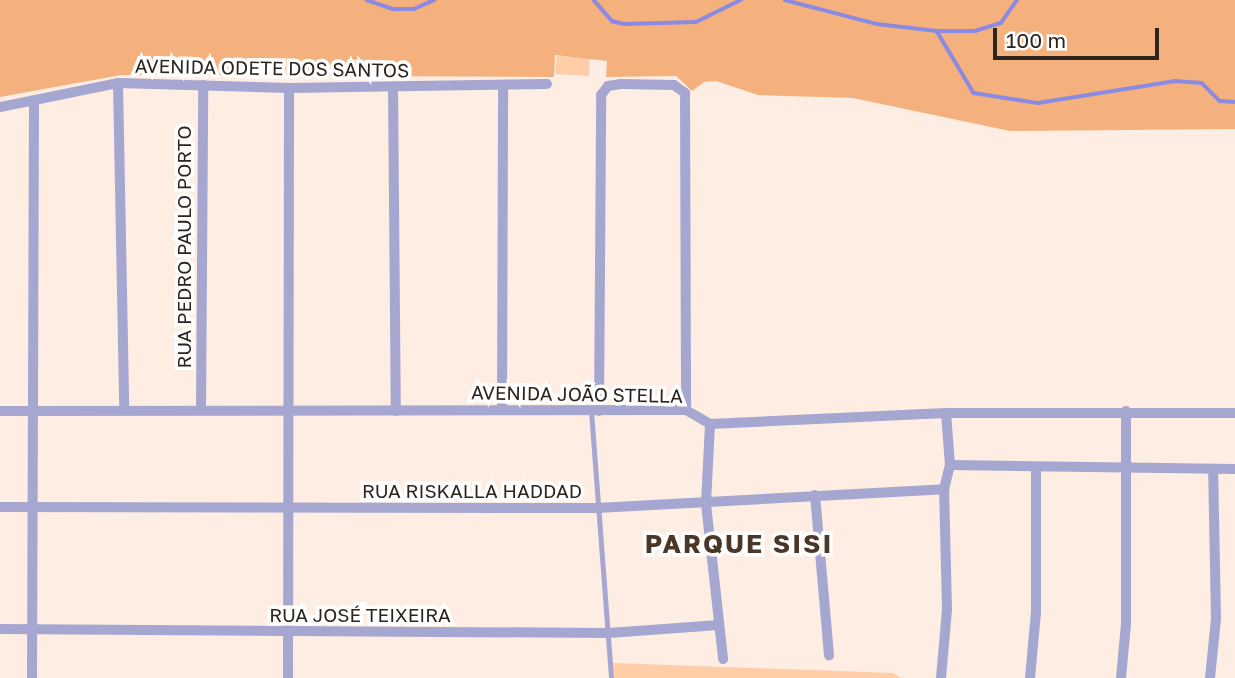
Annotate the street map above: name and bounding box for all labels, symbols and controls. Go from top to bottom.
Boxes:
scale bar [997,14,1163,58]
text: 100 m [1006,27,1066,53]
street label: AVENIDA ODETE DOS SANTOS [135,54,409,82]
street label: RUA PEDRO PAULO PORTO [173,125,195,369]
street label: AVENIDA JOÃO STELLA [471,381,683,407]
street label: RUA RISKALLA HADDAD [362,480,582,502]
district label: PARQUE SISI [646,528,832,560]
street label: RUA JOSÉ TEIXEIRA [269,604,451,626]

